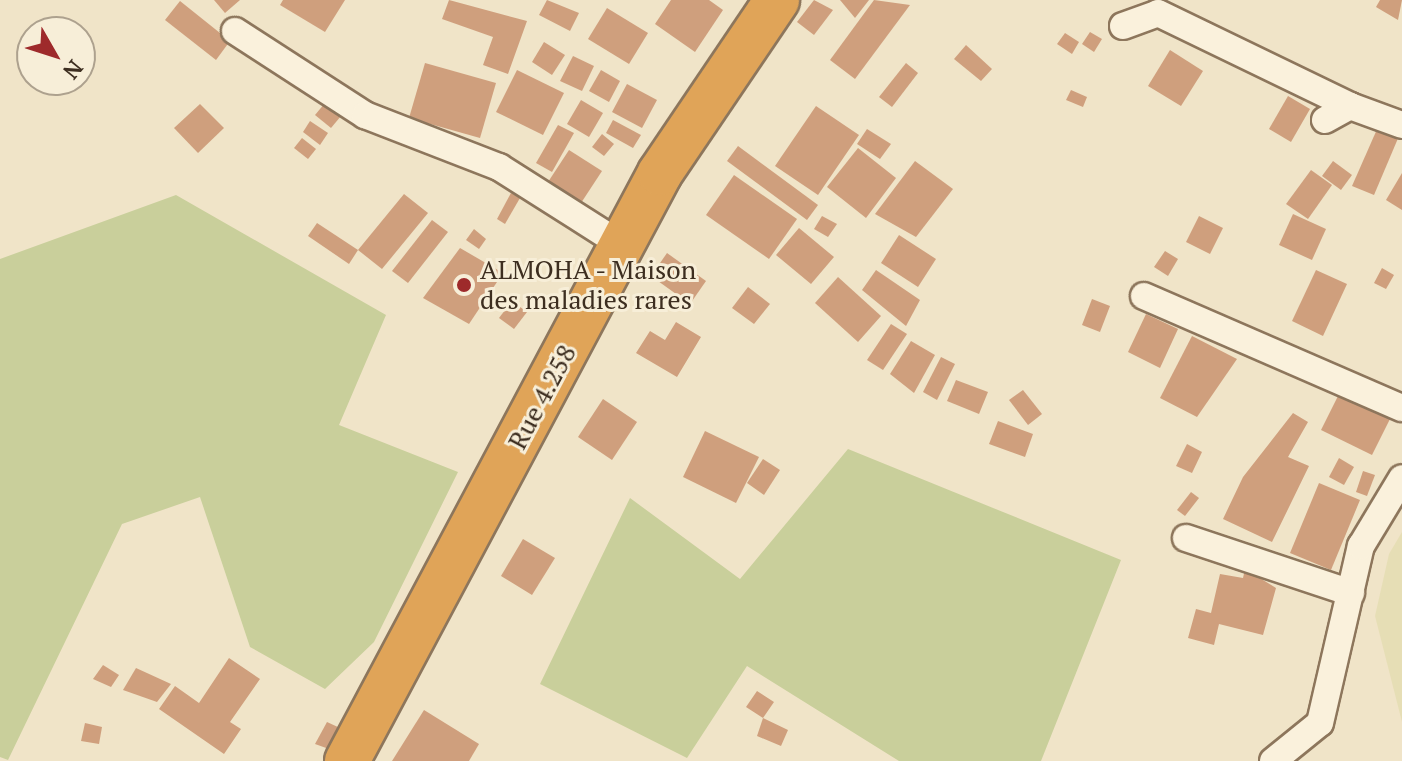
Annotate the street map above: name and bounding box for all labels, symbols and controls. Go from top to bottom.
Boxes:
north arrow [16,16,96,96]
text: N [57,55,90,86]
place label: ALMOHA - Maison des maladies rares [480,254,699,316]
marker: ALMOHA - Maison des maladies rares [455,276,473,294]
street label: Rue 4.258 [502,340,582,454]

